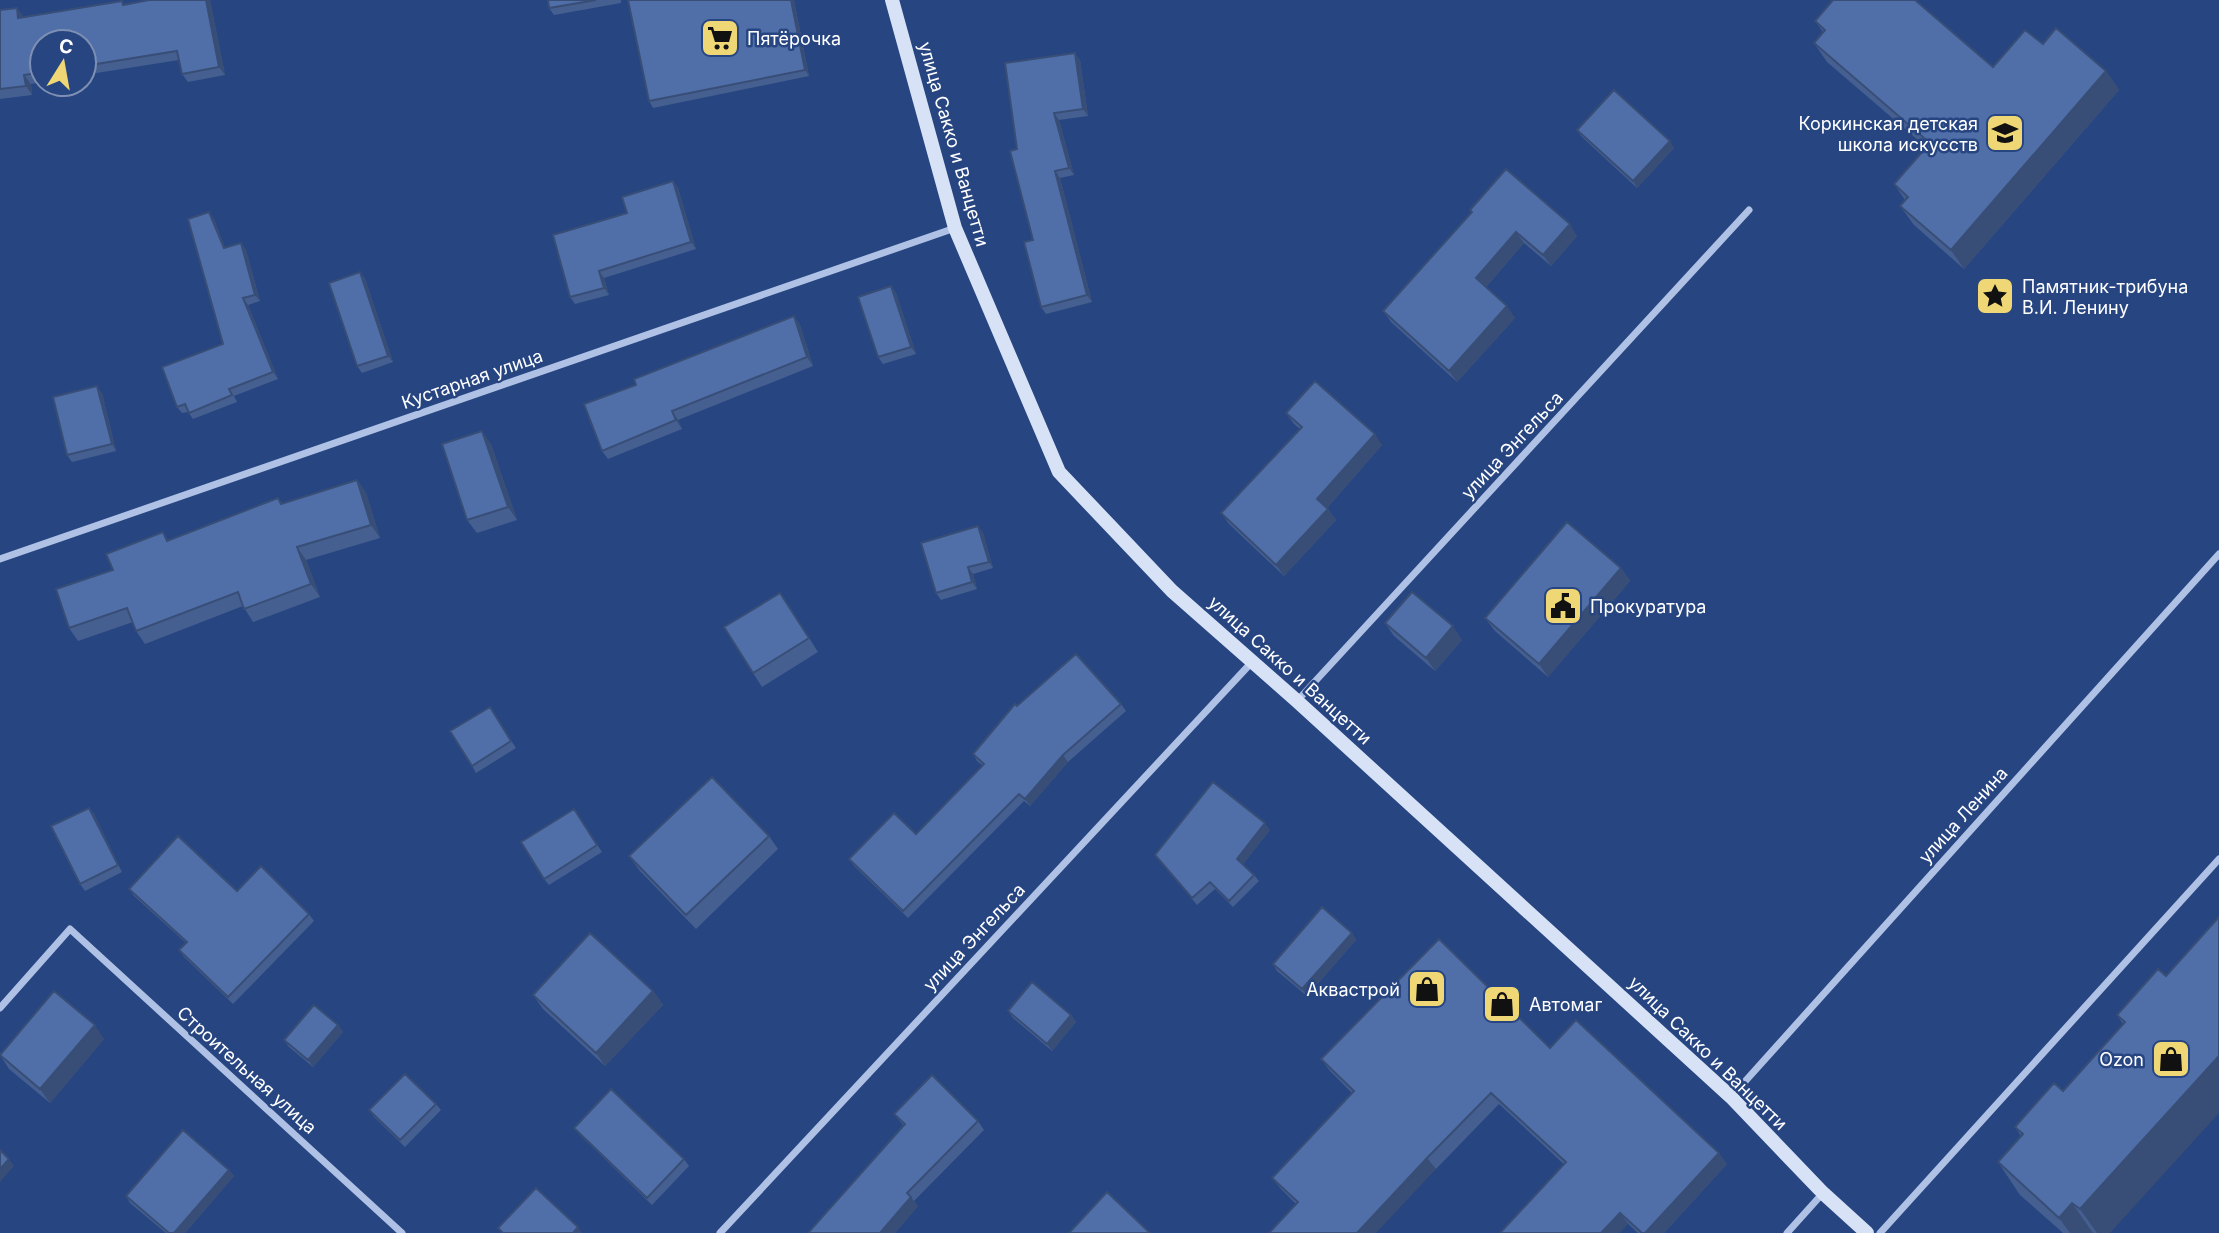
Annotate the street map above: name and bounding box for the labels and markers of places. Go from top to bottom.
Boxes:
supermarket icon: Пятёрочка [699,17,741,59]
place label: Пятёрочка [747,28,841,49]
school or university icon: Коркинская детская школа искусств [1984,112,2026,154]
place label: Коркинская детская школа искусств [1799,113,1978,155]
place icon: Памятник-трибуна В.И. Ленину [1974,275,2016,317]
place label: Памятник-трибуна В.И. Ленину [2022,276,2188,318]
public building icon: Прокуратура [1542,585,1584,627]
place label: Прокуратура [1590,596,1706,617]
shop icon: Аквастрой [1406,968,1448,1010]
place label: Аквастрой [1306,979,1400,1000]
shop icon: Автомаг [1481,983,1523,1025]
place label: Автомаг [1529,994,1602,1015]
shop icon: Ozon [2150,1038,2192,1080]
place label: Ozon [2099,1049,2144,1070]

